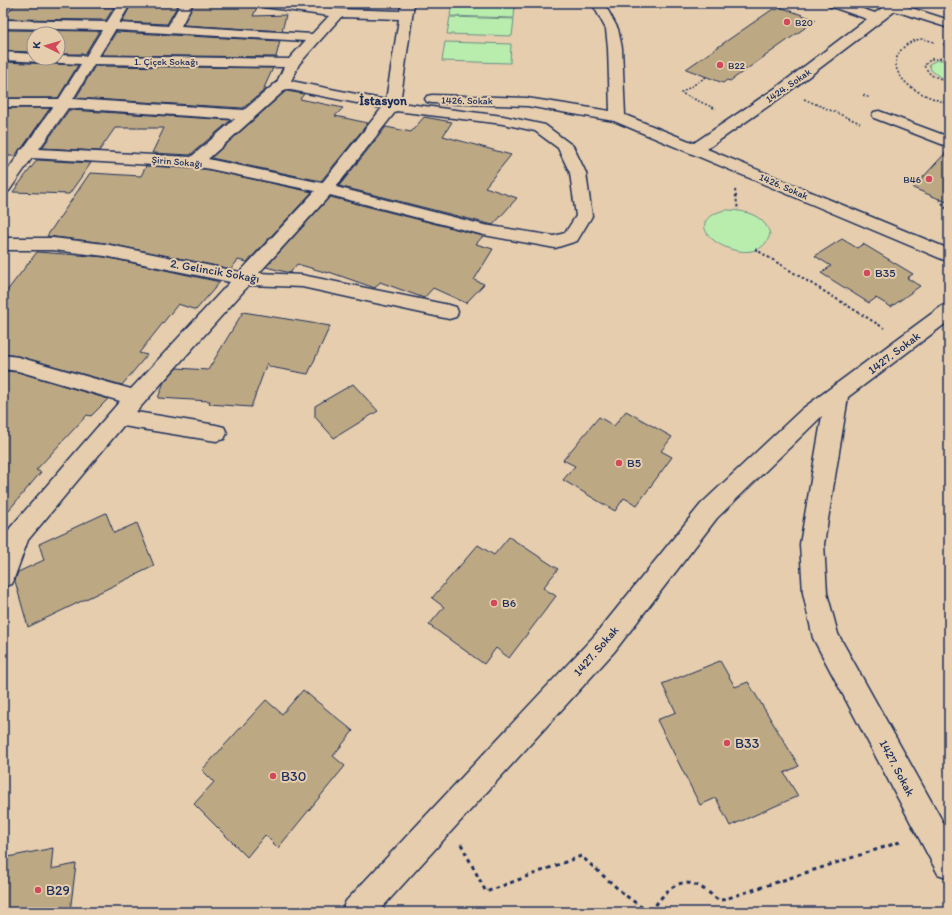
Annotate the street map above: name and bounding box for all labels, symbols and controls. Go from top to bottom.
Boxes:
place label: B20 [795,16,813,29]
marker: B20 [782,17,792,27]
north arrow [26,26,66,66]
text: K [30,40,43,49]
street label: 1. Çiçek Sokağı [134,55,198,68]
place label: B22 [728,59,746,72]
marker: B22 [715,60,725,70]
street label: 1424. Sokak [763,65,814,106]
district label: İstasyon [359,93,408,109]
street label: 1426. Sokak [441,94,493,107]
street label: Şirin Sokağı [151,153,203,170]
street label: 1426. Sokak [757,170,810,203]
place label: B46 [903,173,921,186]
marker: B46 [924,174,934,184]
street label: 2. Gelincik Sokağı [169,256,261,286]
place label: B35 [875,266,896,280]
marker: B35 [862,268,872,278]
street label: 1427. Sokak [865,329,923,377]
place label: B5 [627,456,641,470]
marker: B5 [614,458,624,468]
place label: B6 [502,596,516,610]
marker: B6 [489,598,499,608]
street label: 1427. Sokak [570,623,622,679]
place label: B33 [735,735,760,752]
street label: 1427. Sokak [876,737,918,799]
marker: B33 [722,738,732,748]
place label: B30 [281,768,306,785]
marker: B30 [268,771,278,781]
place label: B29 [46,882,70,899]
marker: B29 [33,885,43,895]

